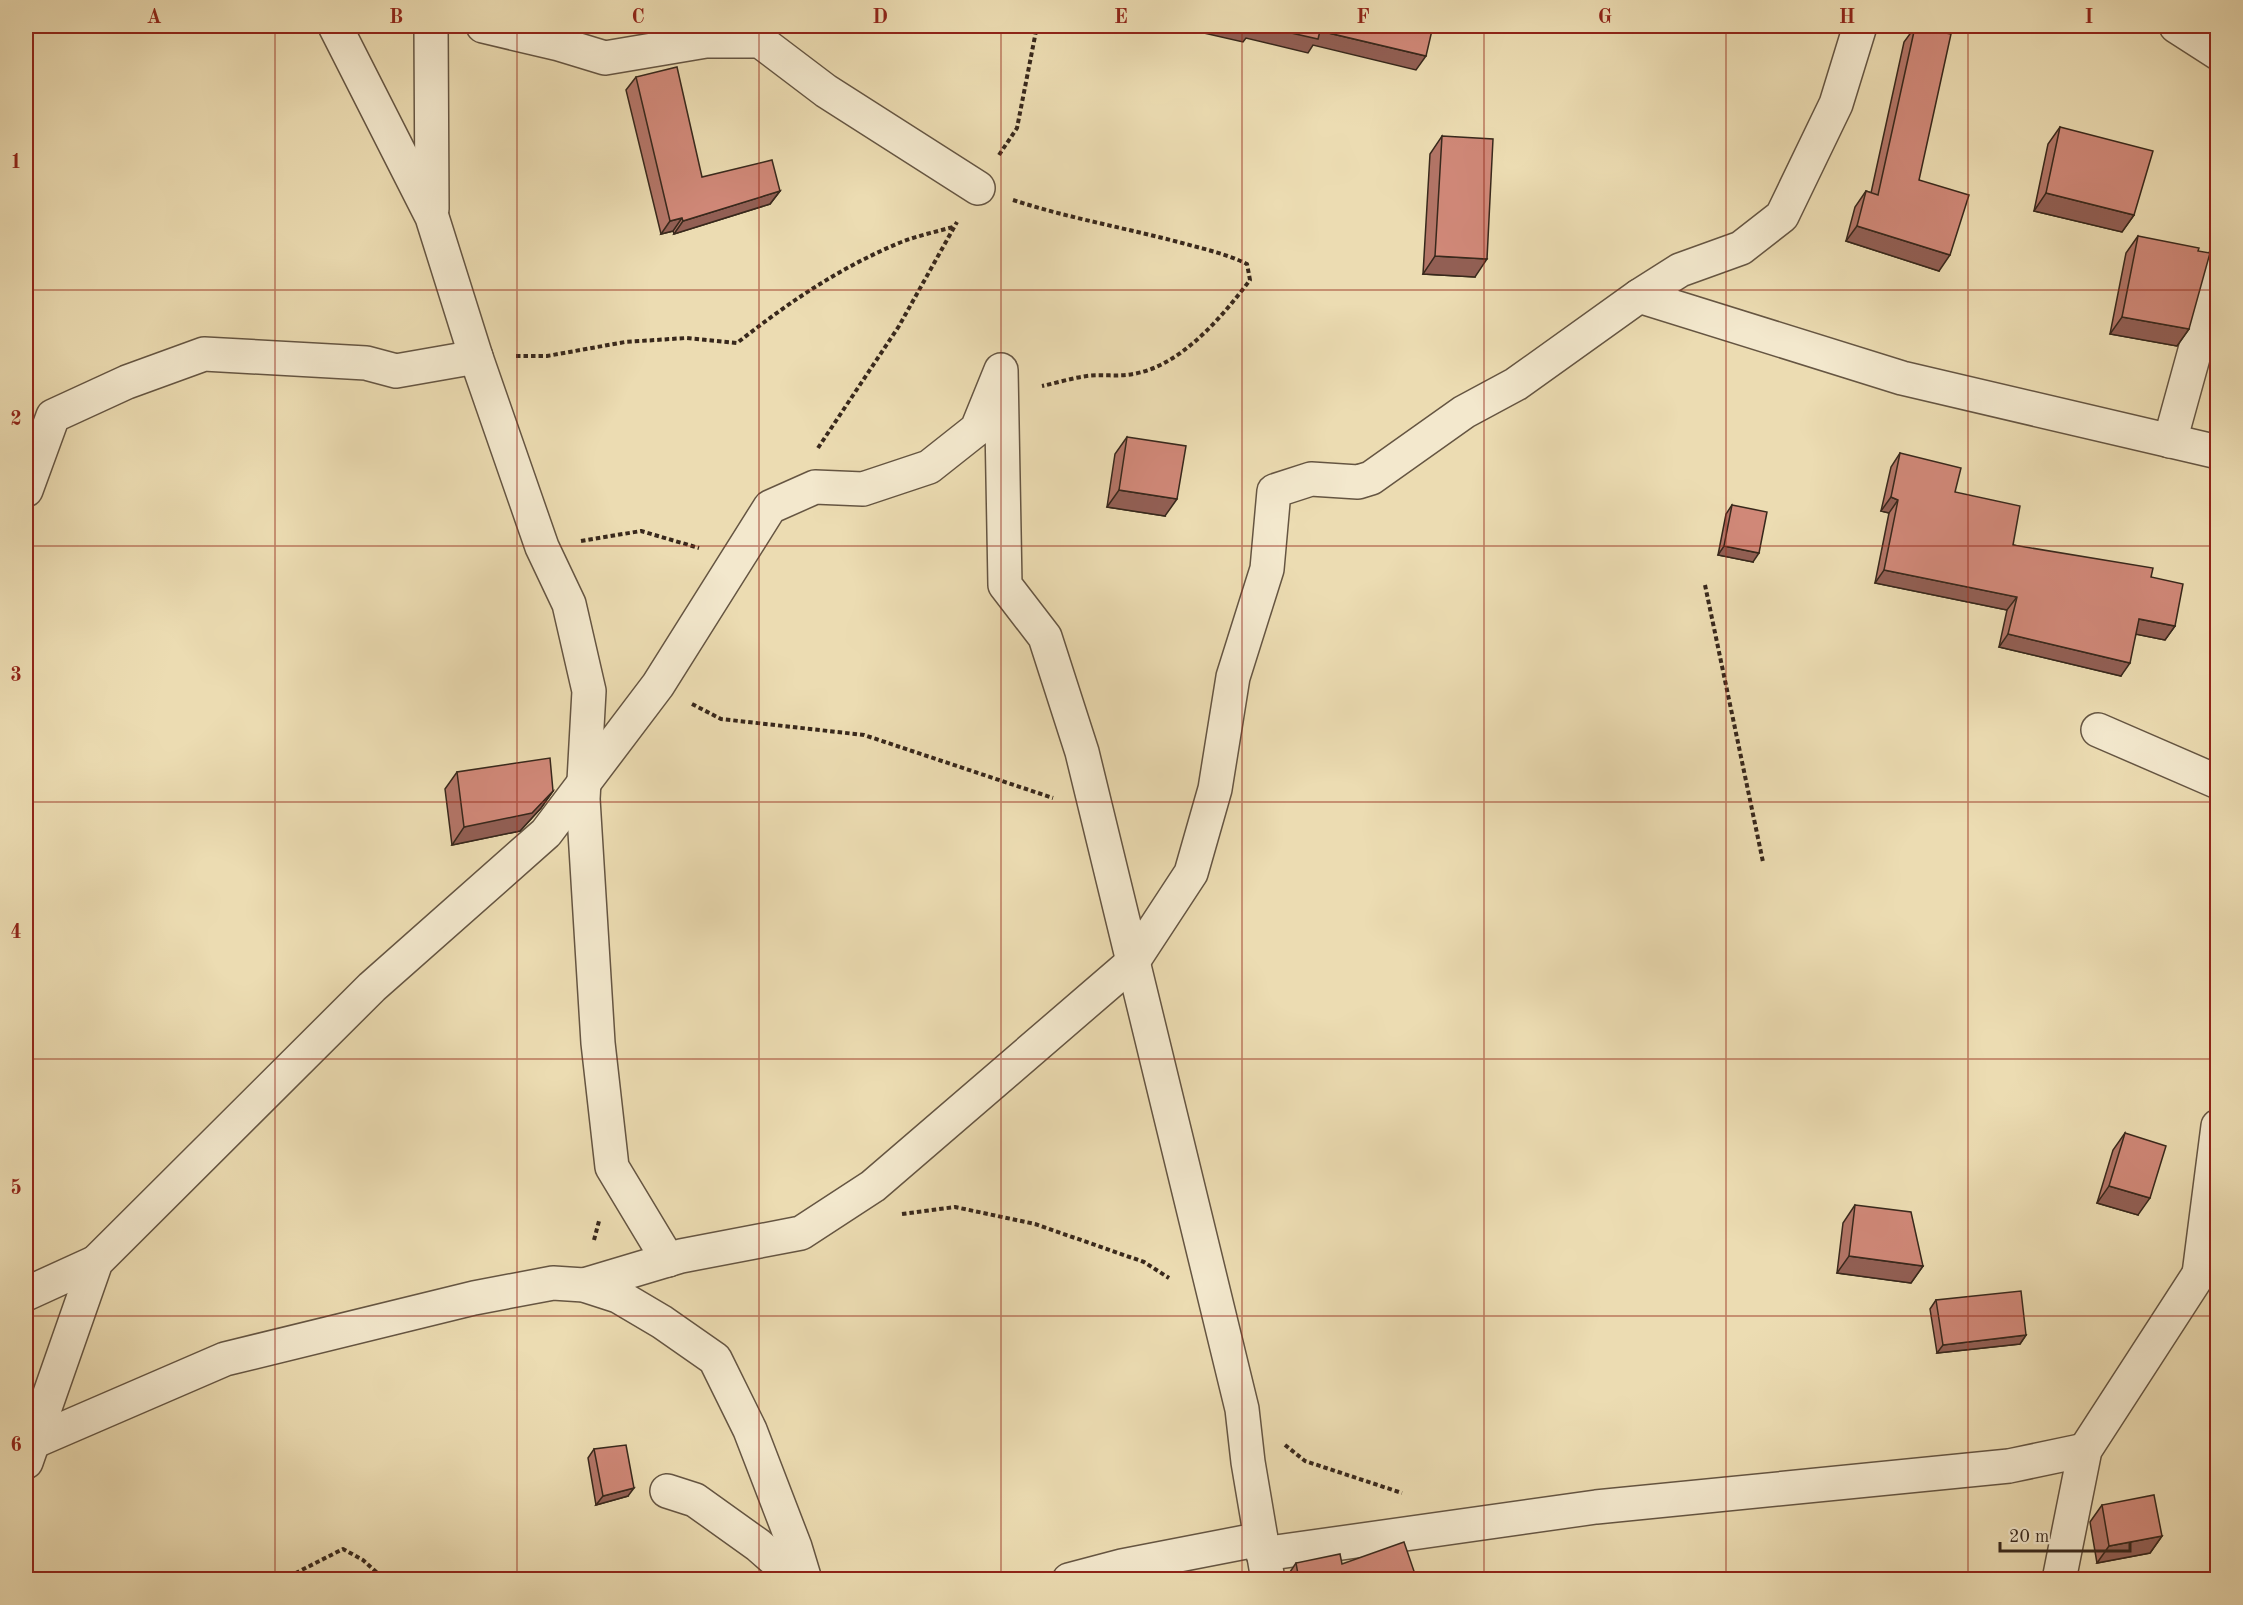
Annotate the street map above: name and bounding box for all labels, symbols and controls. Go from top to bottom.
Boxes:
text: A [146,8,162,28]
text: B [389,8,403,28]
text: C [631,8,645,28]
text: D [872,8,888,28]
text: E [1114,8,1128,28]
text: F [1356,8,1370,28]
text: G [1598,8,1612,28]
text: H [1839,8,1855,28]
text: I [2085,8,2093,28]
text: 1 [10,153,22,173]
text: 2 [10,410,22,430]
text: 3 [10,666,22,686]
text: 4 [10,923,22,943]
text: 5 [10,1178,22,1199]
text: 6 [10,1436,22,1456]
scale bar [2000,1515,2130,1553]
text: 20 m [2009,1528,2049,1546]

